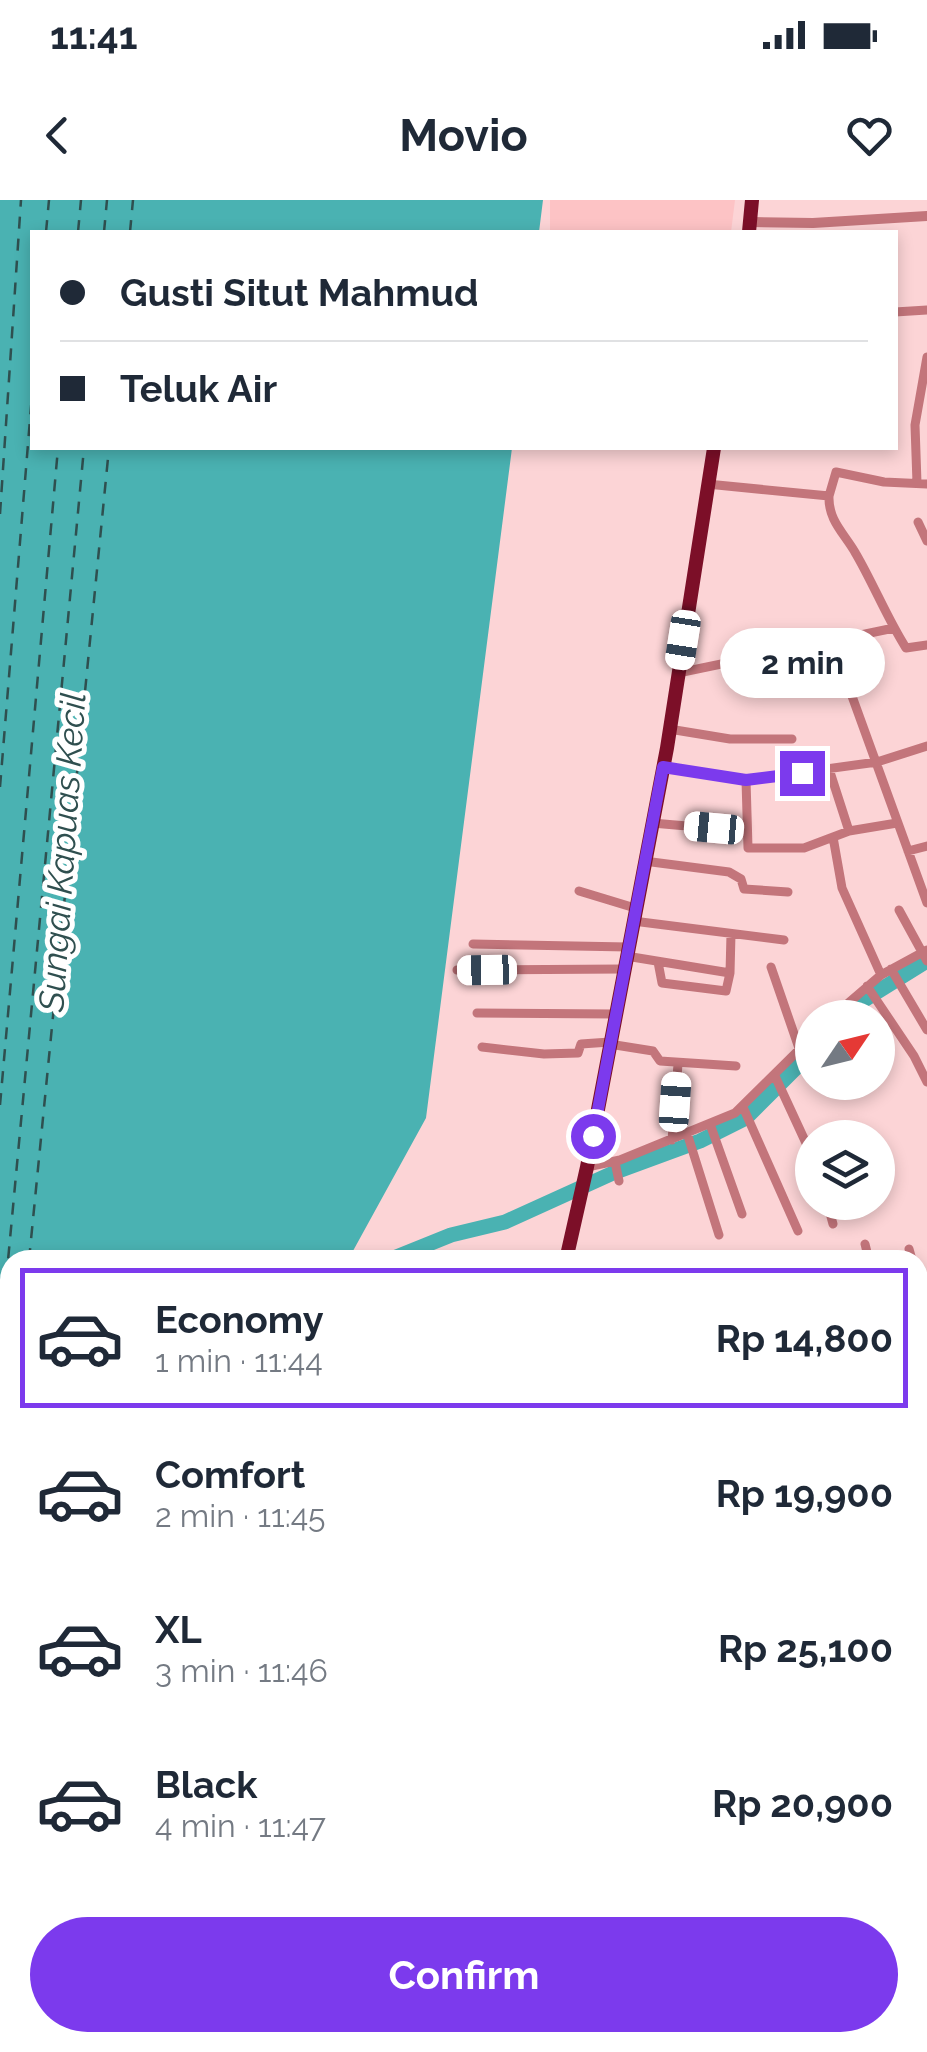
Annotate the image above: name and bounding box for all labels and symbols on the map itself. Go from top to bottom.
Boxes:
car [663,608,703,672]
callout: 2 min [720,628,884,698]
water label: Sungai Kapuas Kecil [30,691,94,1014]
route end [780,751,825,796]
car [683,810,745,846]
car [457,954,517,986]
north arrow [795,1000,895,1100]
car [658,1071,692,1133]
route start [571,1114,616,1159]

